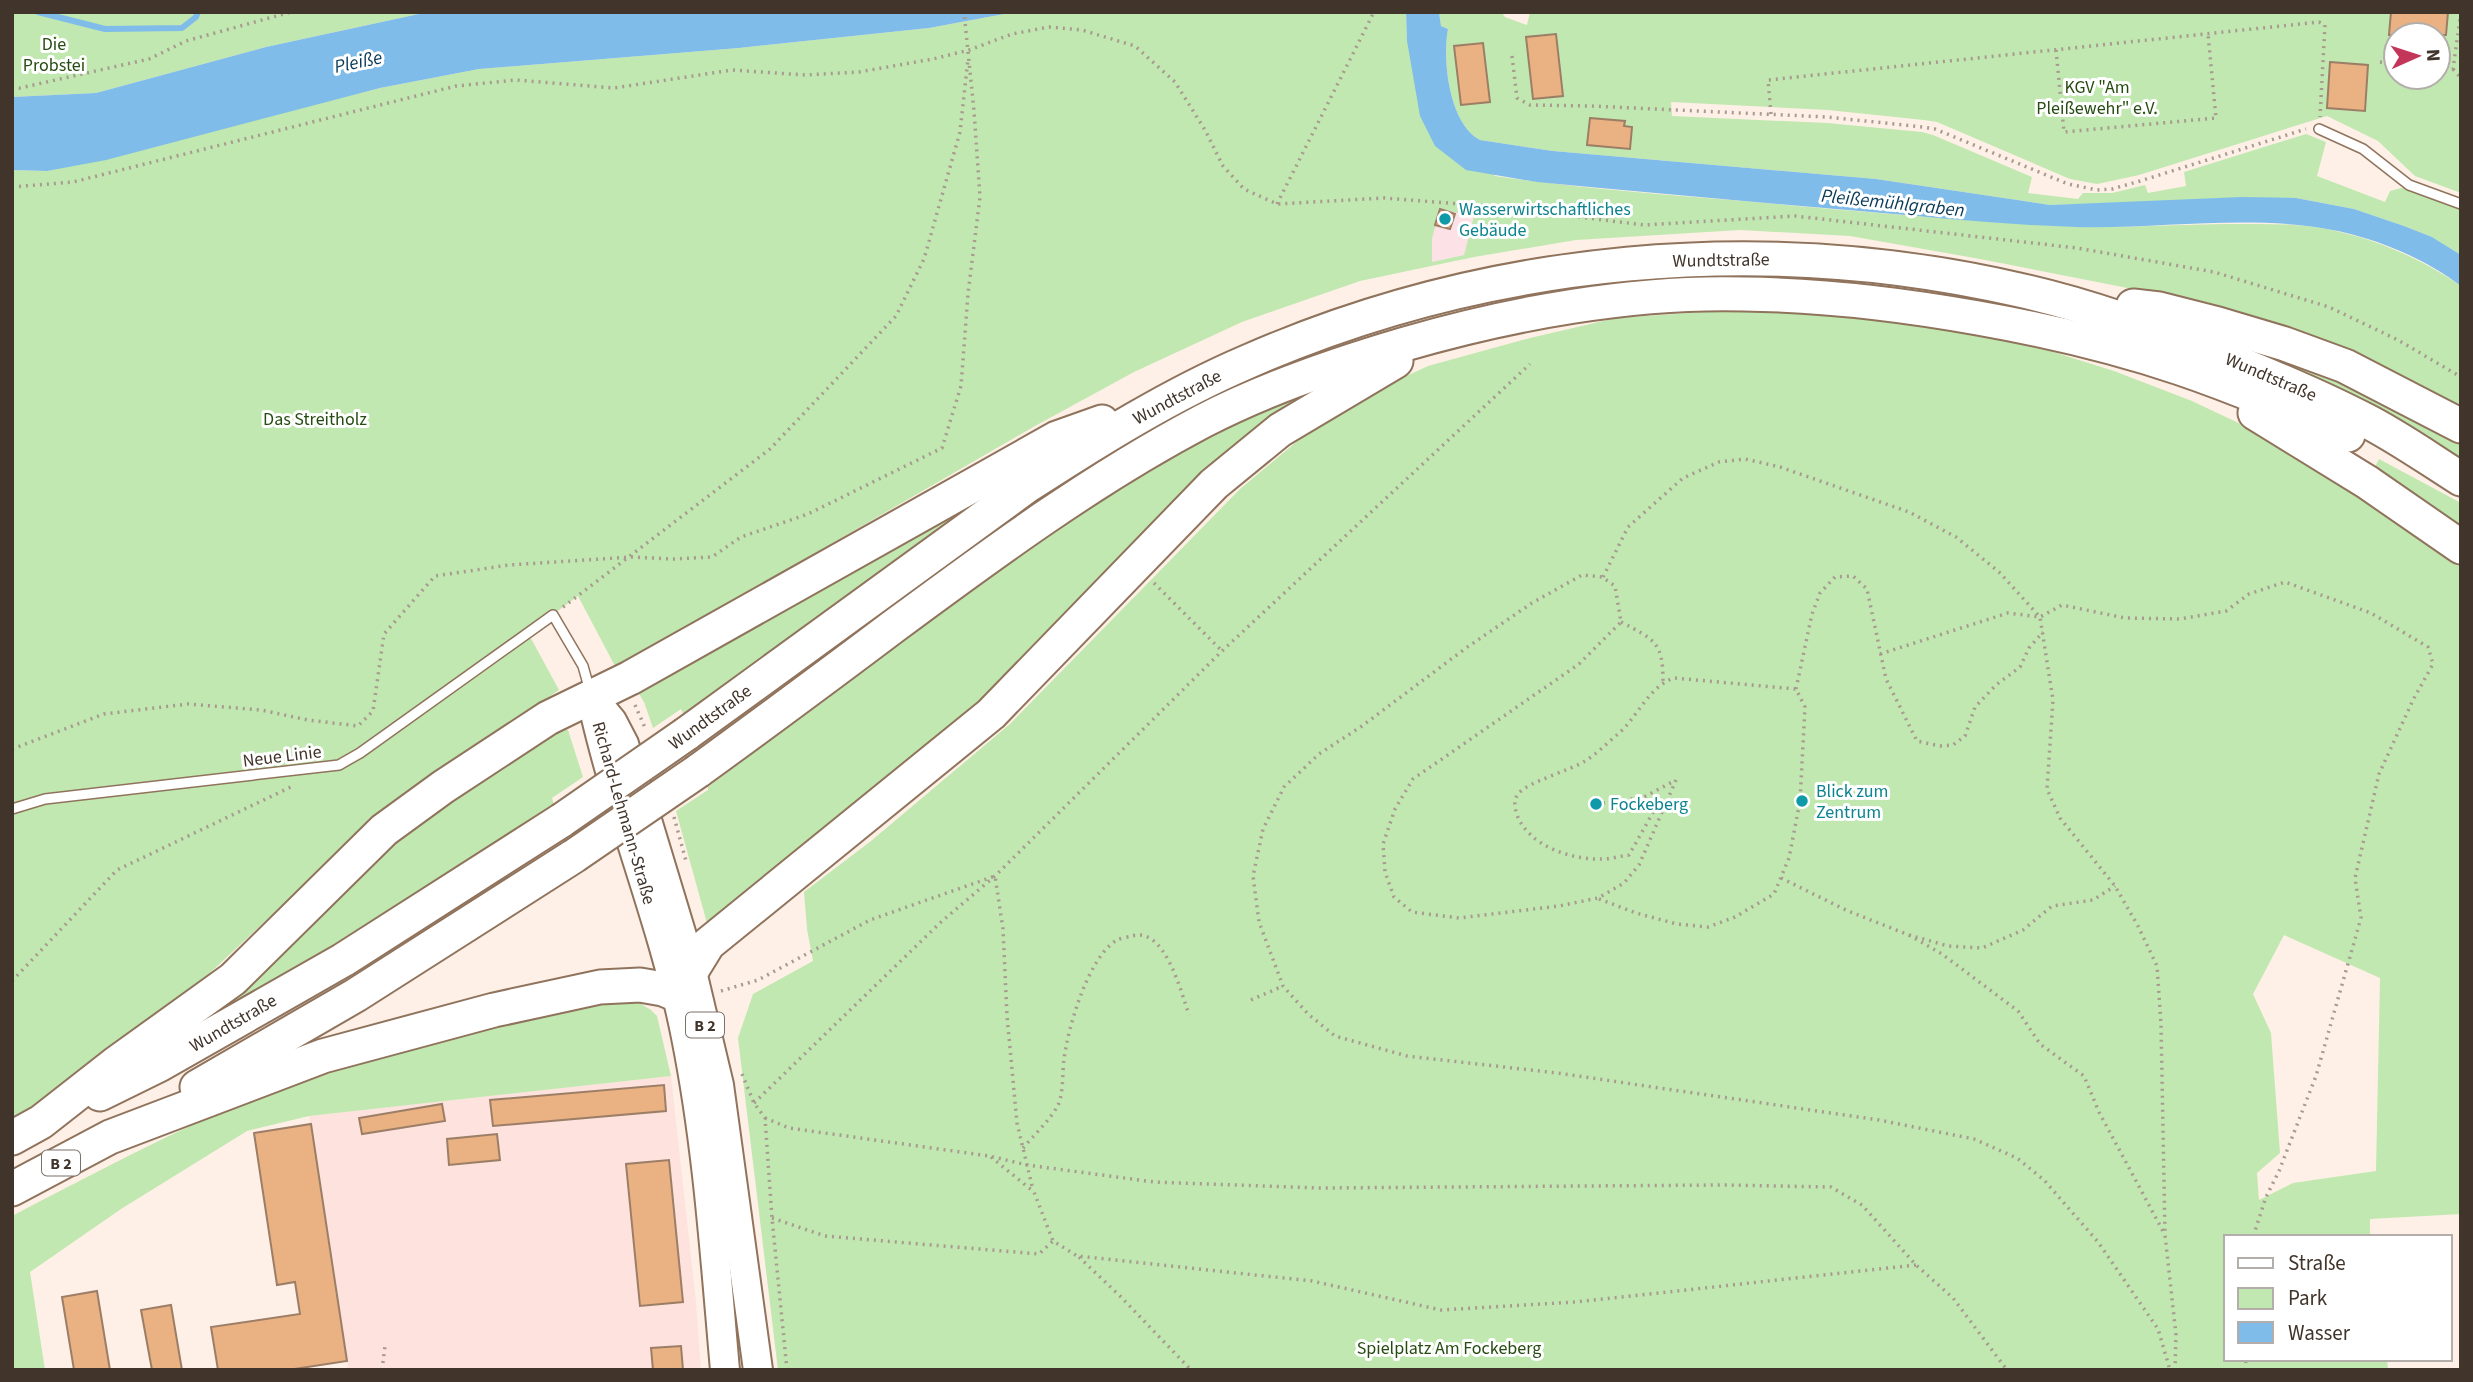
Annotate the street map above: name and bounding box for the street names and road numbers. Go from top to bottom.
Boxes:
street label: Wundtstraße [1672,247,1770,274]
street label: Wundtstraße [2221,347,2320,408]
street label: Wundtstraße [1128,364,1226,431]
street label: Wundtstraße [664,679,757,756]
street label: Richard-Lehmann-Straße [585,719,662,908]
street label: Neue Linie [241,739,323,774]
street label: Wundtstraße [185,988,282,1059]
road number: B 2 [686,1012,724,1037]
road number: B 2 [42,1150,80,1176]

